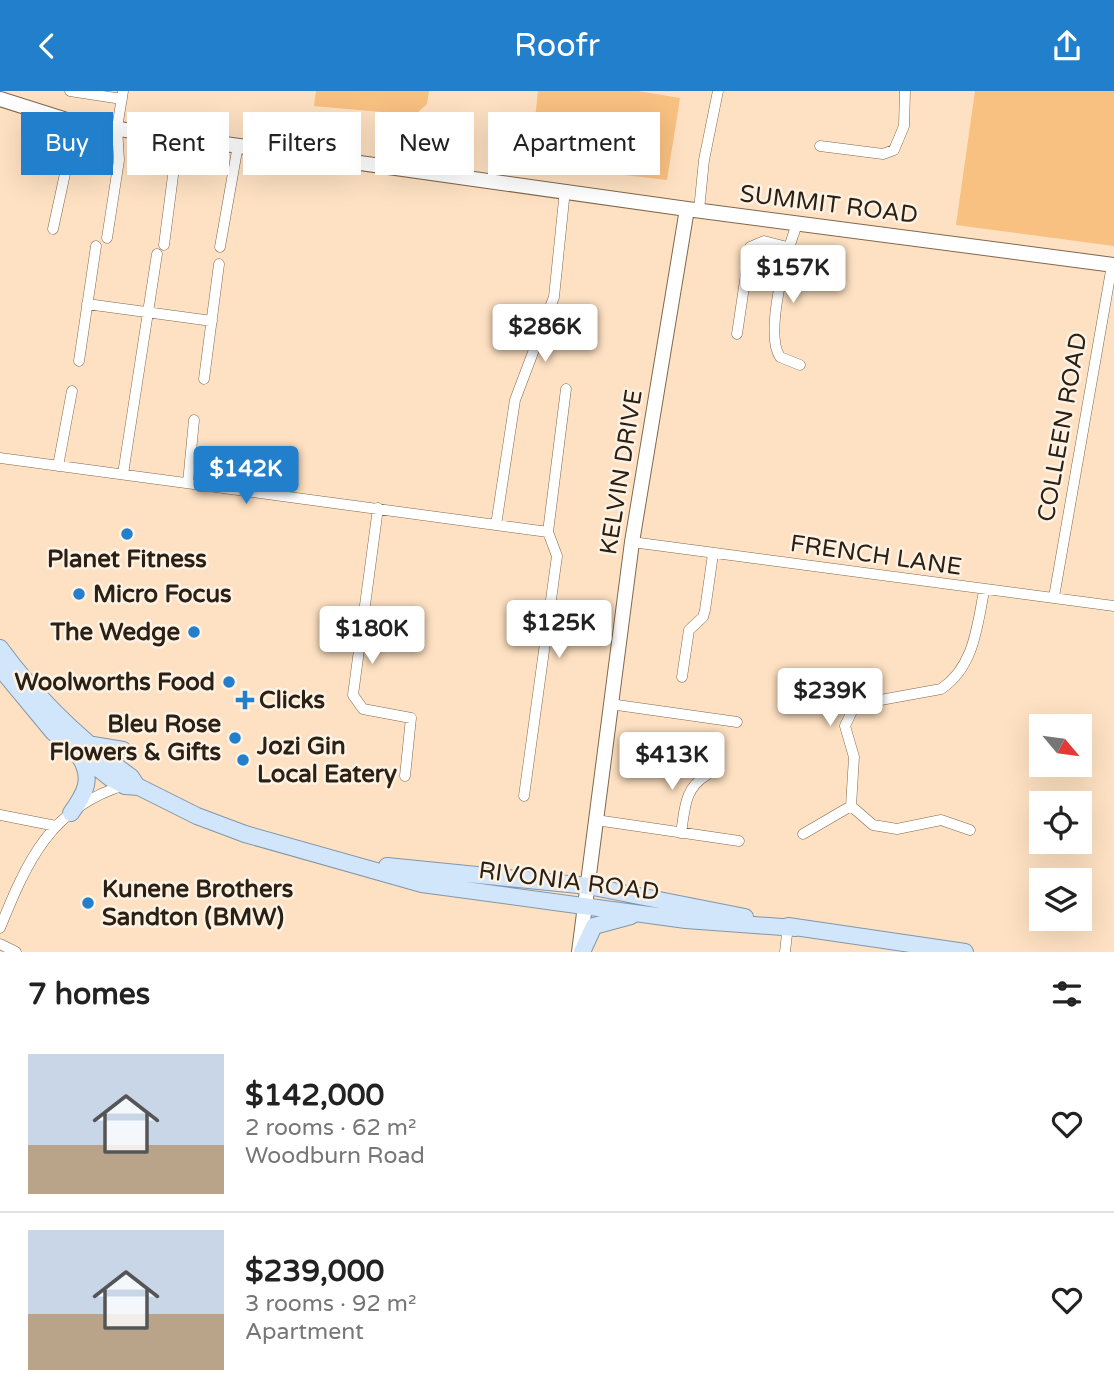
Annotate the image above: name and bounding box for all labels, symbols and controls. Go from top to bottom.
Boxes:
icon: back [28,27,66,65]
text: Roofr [514,27,600,65]
icon: share [1048,27,1086,65]
chip: Buy [21,112,113,175]
chip: Rent [127,112,229,175]
chip: Filters [243,112,361,175]
chip: New [375,112,474,175]
chip: Apartment [488,112,660,175]
street label: SUMMIT ROAD [738,179,920,230]
pin: $157K [744,245,842,305]
text: $157K [757,254,829,282]
pin: $286K [496,305,594,364]
text: $286K [509,313,581,341]
street label: COLLEEN ROAD [1032,330,1093,524]
street label: KELVIN DRIVE [594,387,649,557]
pin: $142K [197,447,295,506]
text: $142K [210,455,282,483]
marker: Planet Fitness [119,526,135,542]
street label: FRENCH LANE [788,529,964,582]
place label: Planet Fitness [47,545,207,574]
place label: Micro Focus [93,580,232,609]
marker: Micro Focus [71,586,87,602]
pin: $125K [510,601,608,660]
pin: $180K [323,607,421,666]
text: $125K [523,609,595,637]
text: $180K [336,615,408,643]
place label: The Wedge [49,618,180,647]
marker: The Wedge [186,624,202,640]
place label: Woolworths Food [15,668,215,697]
pin: $239K [781,669,879,728]
marker: Woolworths Food [221,674,237,690]
text: $239K [794,677,866,705]
place label: Clicks [259,686,325,715]
marker: Clicks [237,692,253,708]
place label: Bleu Rose Flowers & Gifts [49,710,221,767]
north arrow [1029,714,1092,777]
map controls [1029,714,1092,931]
marker: Bleu Rose Flowers & Gifts [227,730,243,746]
place label: Jozi Gin Local Eatery [256,732,397,789]
pin: $413K [623,733,721,792]
text: $413K [636,741,708,769]
marker: Jozi Gin Local Eatery [235,752,251,768]
button: locate [1029,791,1092,854]
street label: RIVONIA ROAD [477,856,661,907]
button: layers [1029,868,1092,931]
place label: Kunene Brothers Sandton (BMW) [102,875,293,932]
marker: Kunene Brothers Sandton (BMW) [80,895,96,911]
icon: filters [1048,975,1086,1013]
text: 7 homes [28,976,150,1013]
text: $142,000 [245,1077,384,1114]
icon: home [84,1082,168,1166]
icon: heart [1048,1105,1086,1143]
text: 2 rooms · 62 m² [245,1114,416,1142]
text: Woodburn Road [245,1142,425,1170]
text: $239,000 [245,1253,384,1290]
icon: home [84,1258,168,1342]
icon: heart [1048,1281,1086,1319]
text: 3 rooms · 92 m² [245,1290,416,1318]
text: Apartment [245,1318,364,1346]

